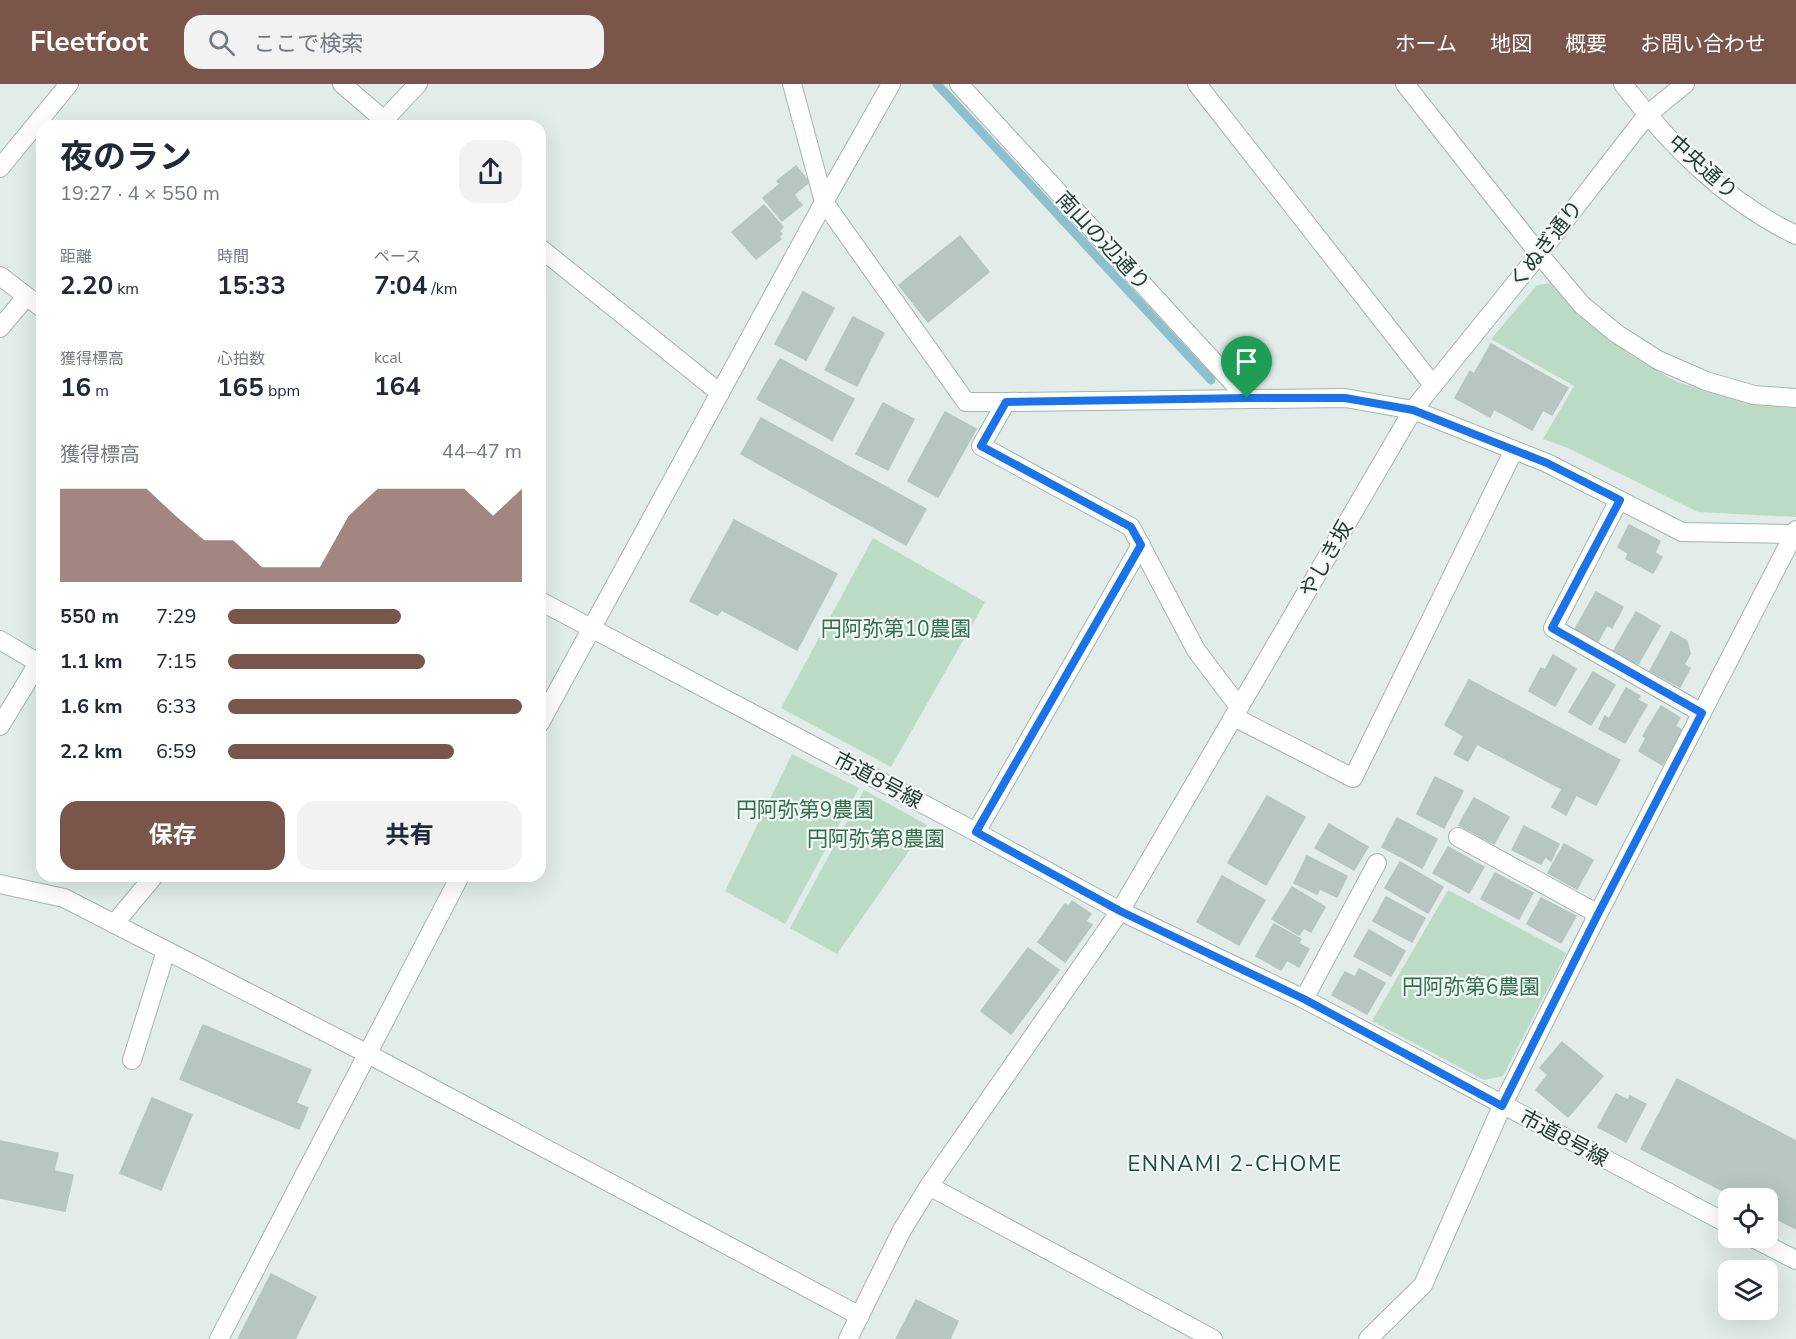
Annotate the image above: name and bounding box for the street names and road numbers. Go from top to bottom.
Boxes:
street label: 中央通り [1662,128,1744,206]
street label: 南山の辺通り [1050,185,1156,297]
street label: くぬぎ通り [1503,194,1589,294]
street label: やしき坂 [1293,516,1359,602]
street label: 市道8号線 [829,745,927,815]
street label: 市道8号線 [1515,1103,1613,1173]

